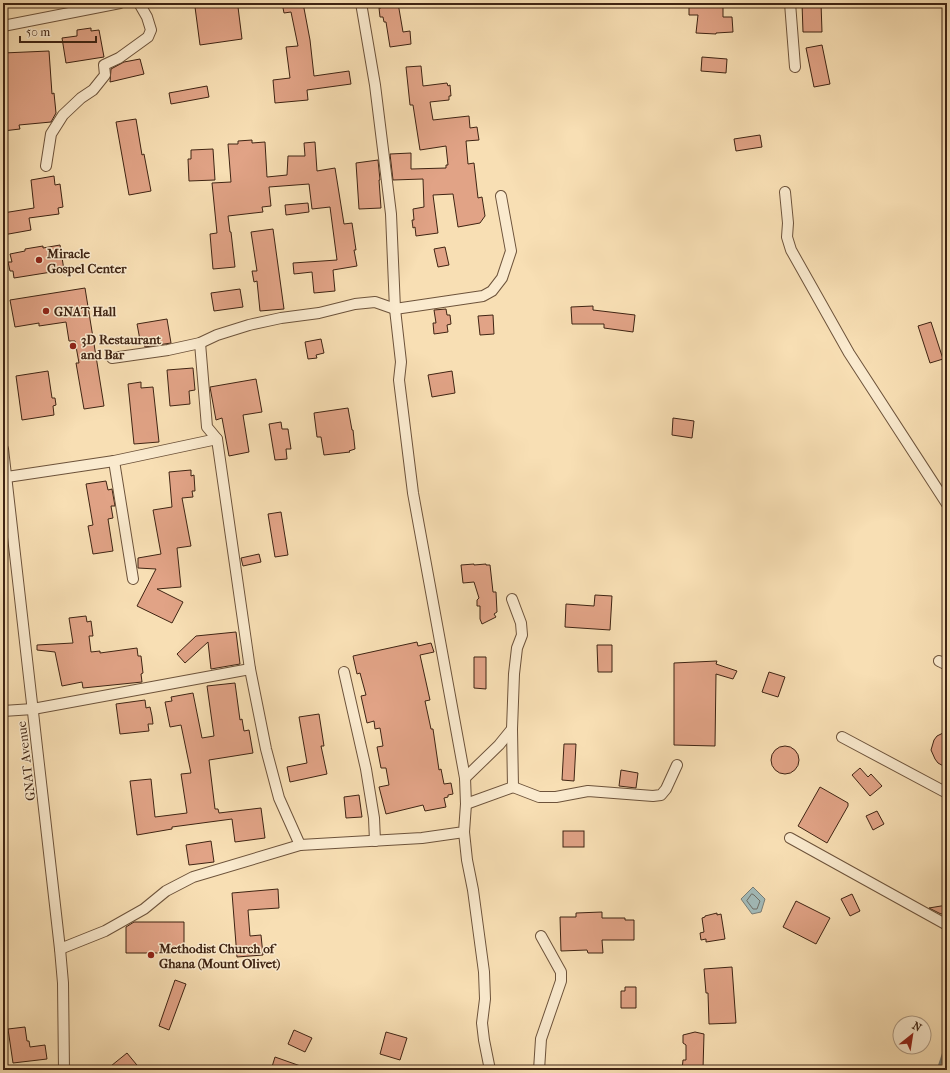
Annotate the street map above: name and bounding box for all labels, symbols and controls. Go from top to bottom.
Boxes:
scale bar [20,18,96,44]
text: 50 m [26,25,50,39]
place label: Miracle Gospel Center [46,246,127,277]
marker: Miracle Gospel Center [34,255,44,265]
place label: GNAT Hall [54,304,116,319]
marker: GNAT Hall [41,306,51,316]
place label: 3D Restaurant and Bar [81,332,161,362]
marker: 3D Restaurant and Bar [68,341,78,351]
street label: GNAT Avenue [14,720,38,802]
place label: Methodist Church of Ghana (Mount Olivet) [158,941,281,971]
marker: Methodist Church of Ghana (Mount Olivet) [146,950,156,960]
north arrow [892,1015,932,1055]
text: N [910,1019,924,1035]

